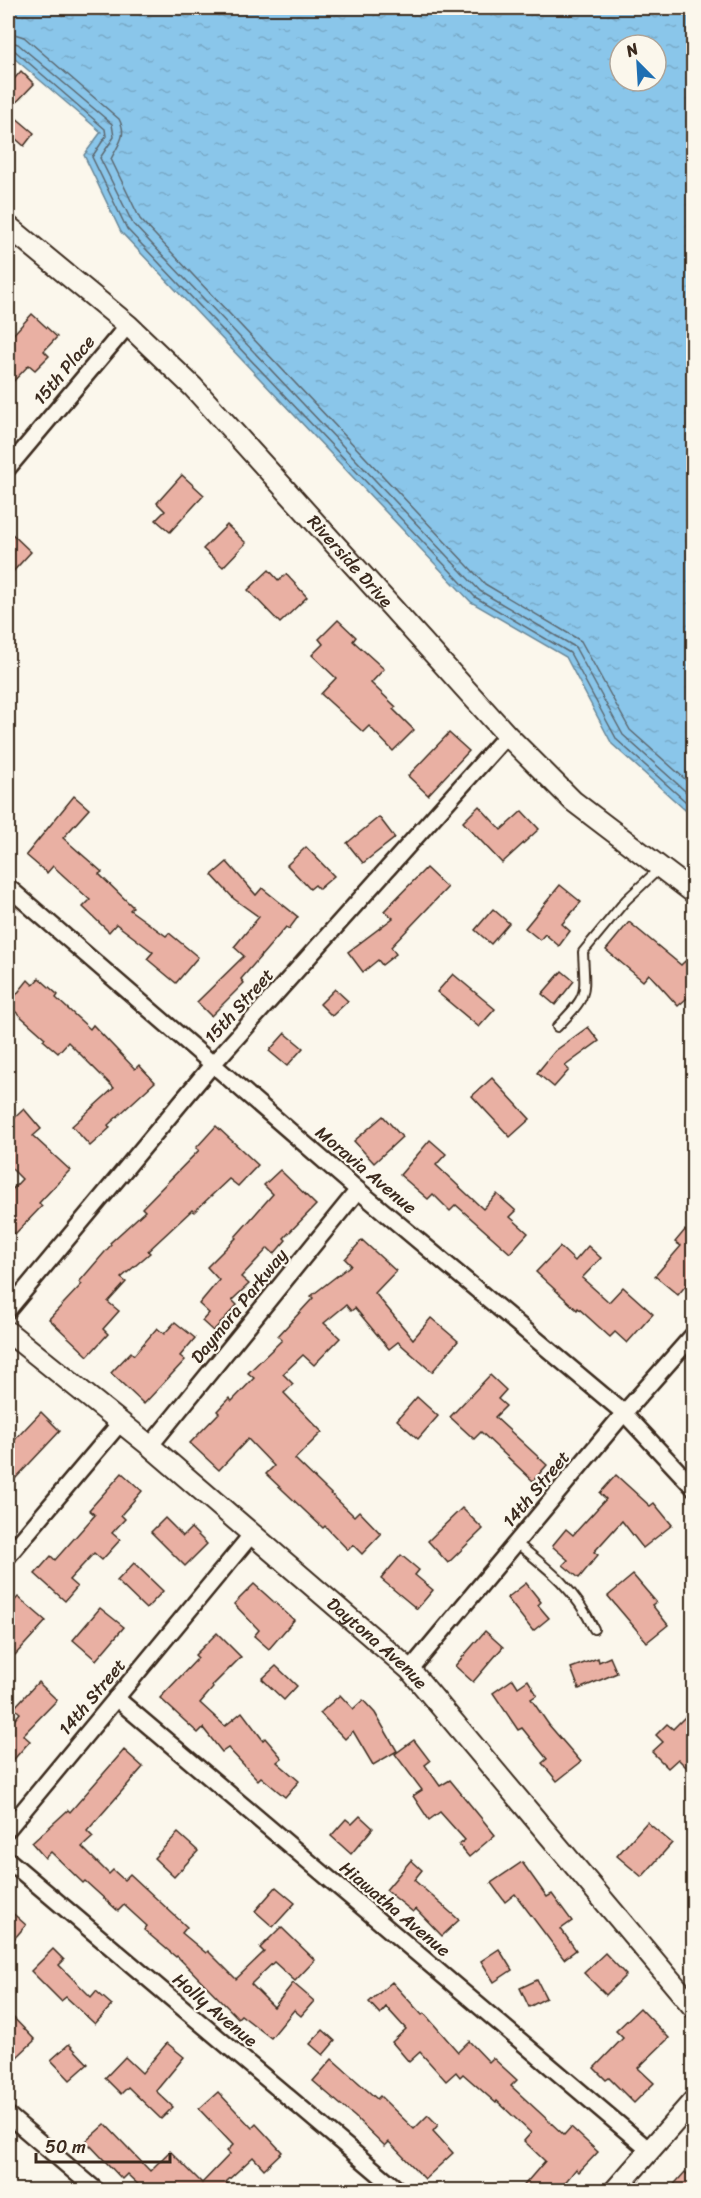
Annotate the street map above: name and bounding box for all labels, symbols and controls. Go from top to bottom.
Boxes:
north arrow [608,33,668,93]
text: N [620,34,644,66]
street label: 15th Place [25,328,103,412]
street label: Riverside Drive [299,507,401,616]
street label: 15th Street [196,961,282,1051]
street label: Moravia Avenue [308,1117,424,1223]
street label: Daymora Parkway [182,1241,296,1371]
street label: 14th Street [494,1443,578,1535]
street label: Daytona Avenue [319,1589,436,1697]
street label: 14th Street [50,1651,134,1743]
street label: Hiawatha Avenue [332,1853,458,1965]
street label: Holly Avenue [165,1964,265,2056]
scale bar [36,2126,170,2164]
text: 50 m [45,2131,86,2163]

